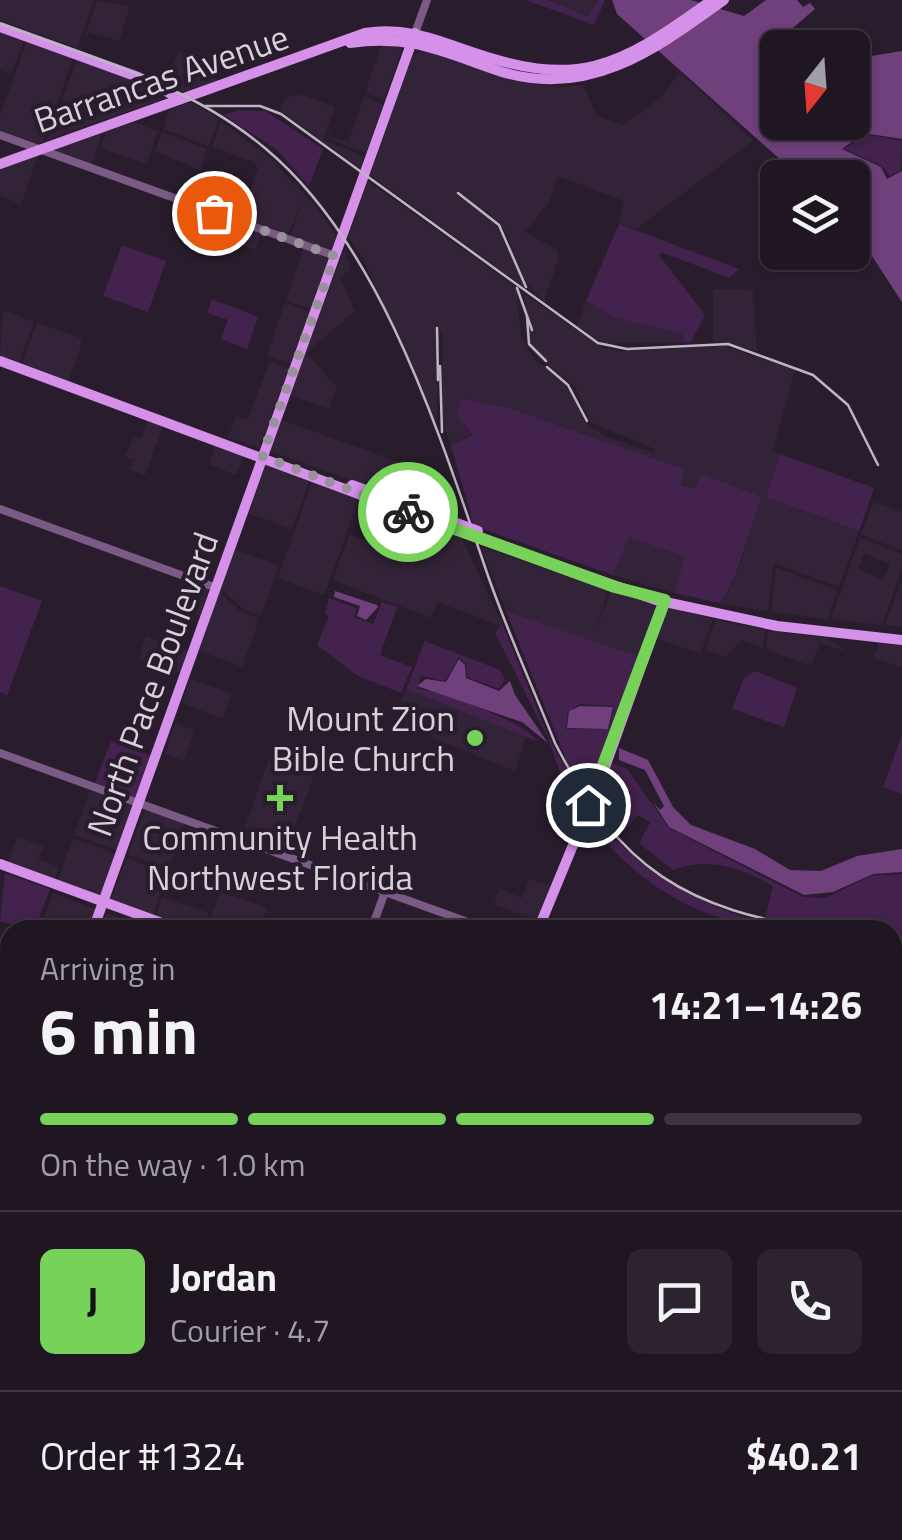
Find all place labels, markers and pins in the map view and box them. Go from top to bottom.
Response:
pin [172,171,257,256]
place label: Mount Zion Bible Church [272,691,455,785]
marker: Mount Zion Bible Church [464,727,486,749]
pin [546,763,631,848]
marker: Community Health Northwest Florida [267,785,293,811]
place label: Community Health Northwest Florida [142,810,418,904]

